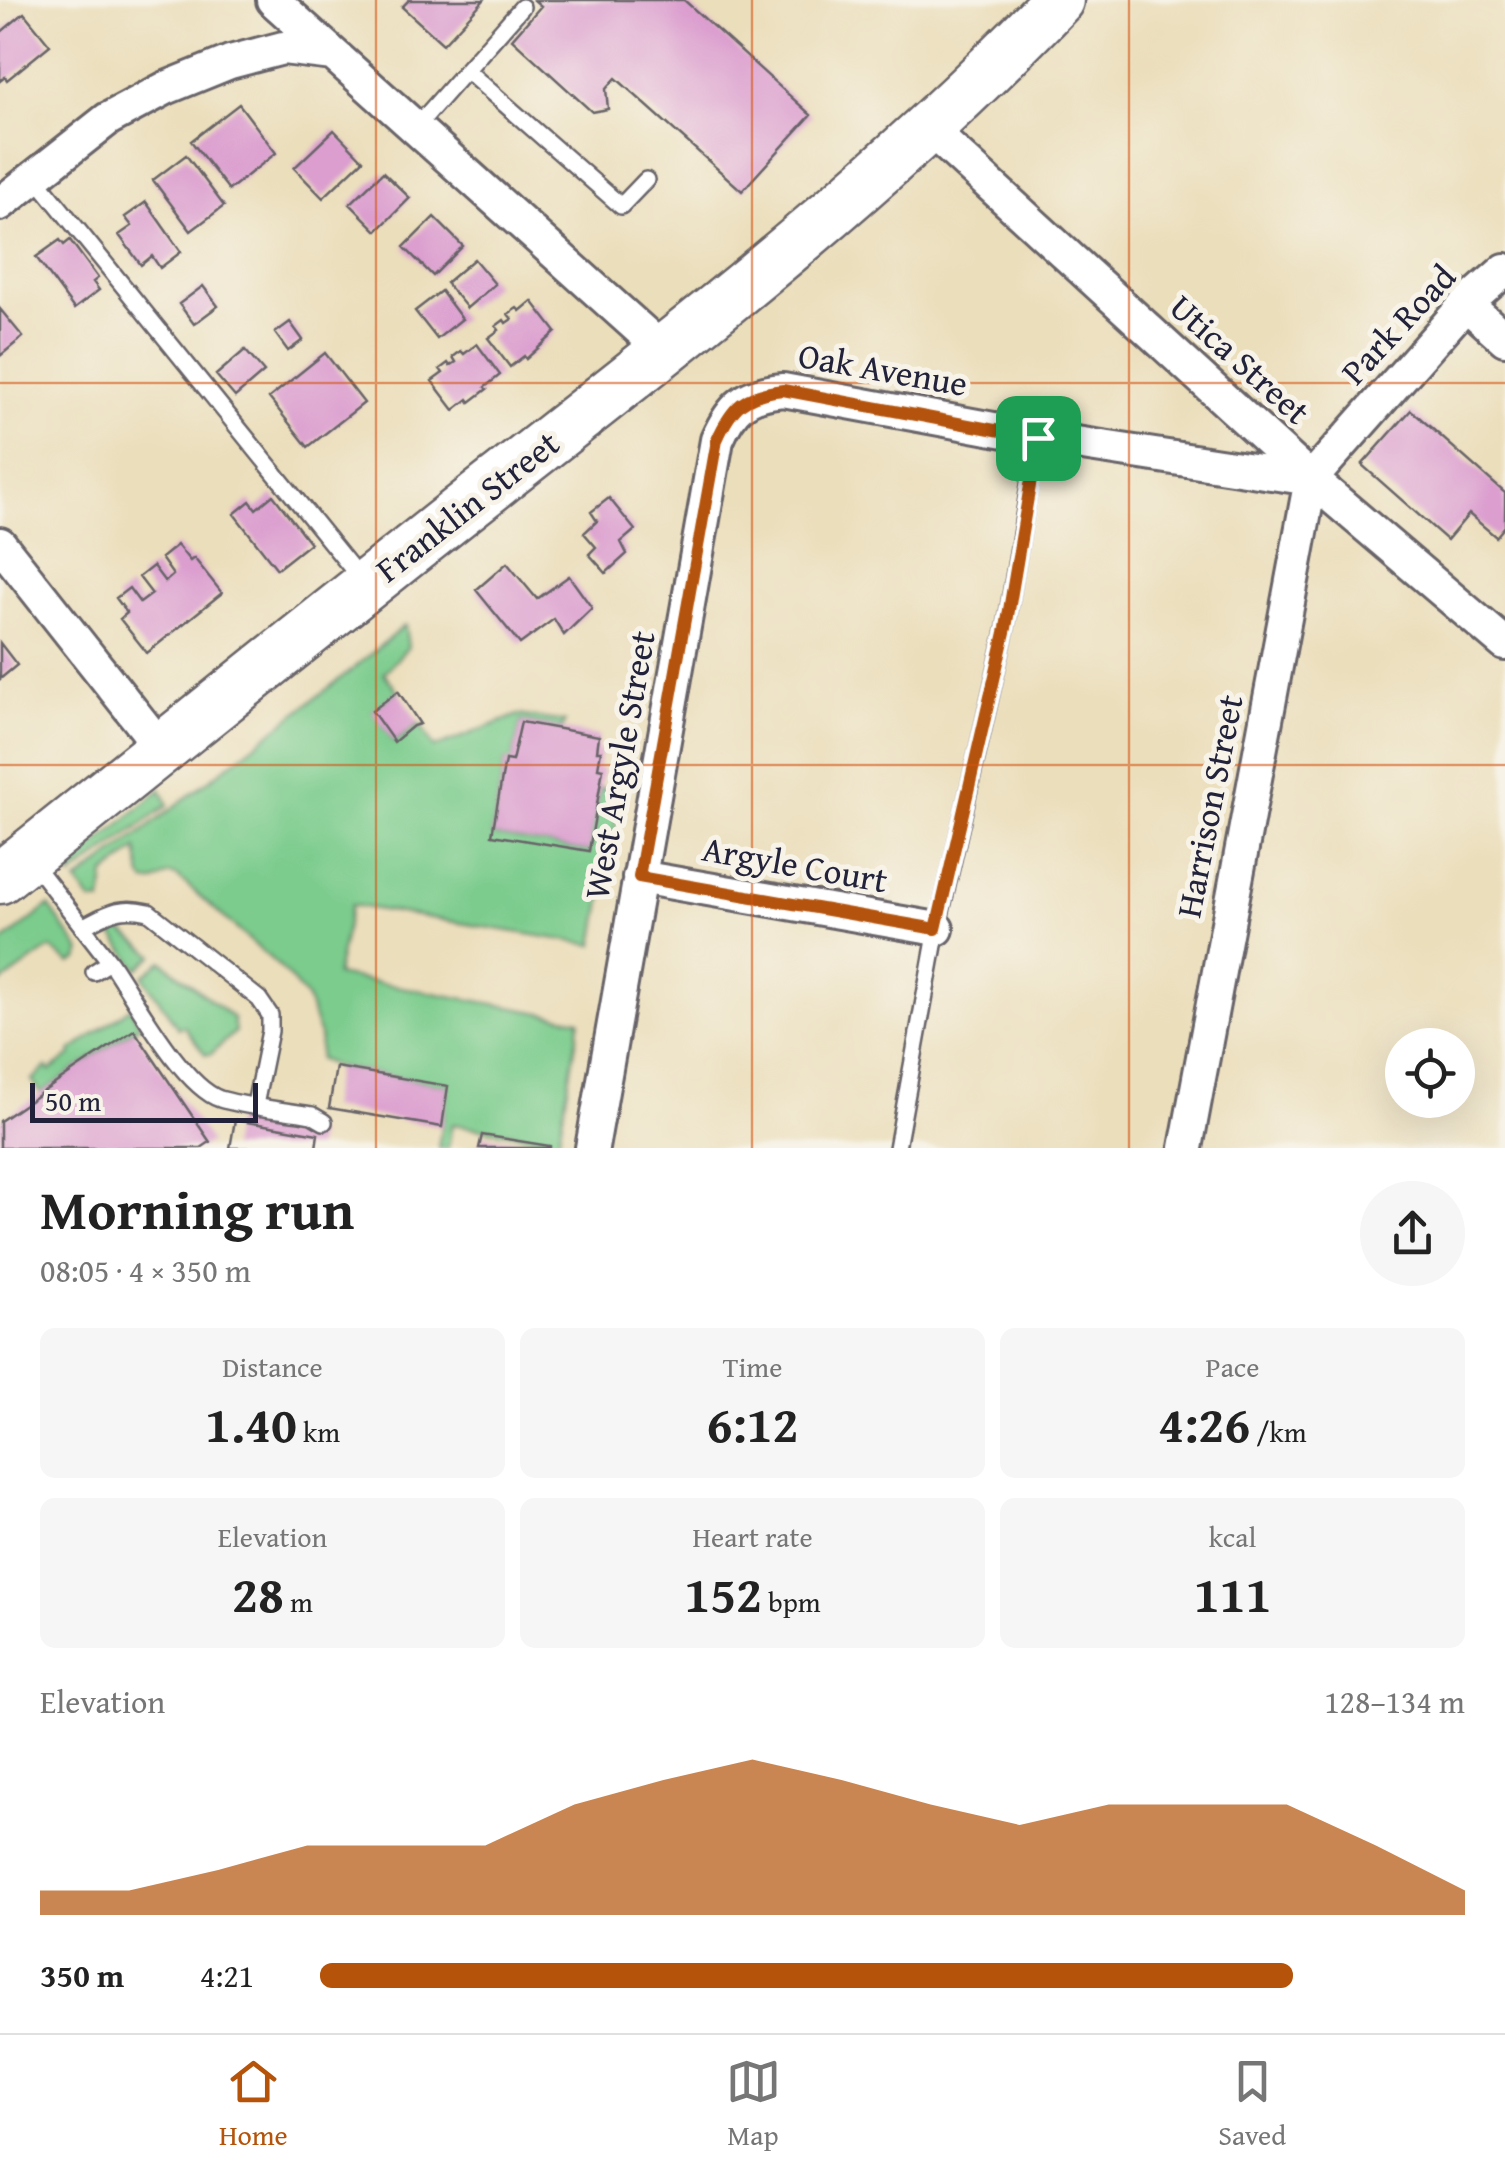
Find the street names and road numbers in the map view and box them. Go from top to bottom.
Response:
street label: Park Road [1329,252,1468,396]
street label: Utica Street [1158,282,1322,436]
street label: Oak Avenue [794,329,972,409]
street label: Franklin Street [364,418,570,594]
street label: West Argyle Street [570,627,668,903]
street label: Harrison Street [1162,690,1256,922]
street label: Argyle Court [698,823,892,905]

